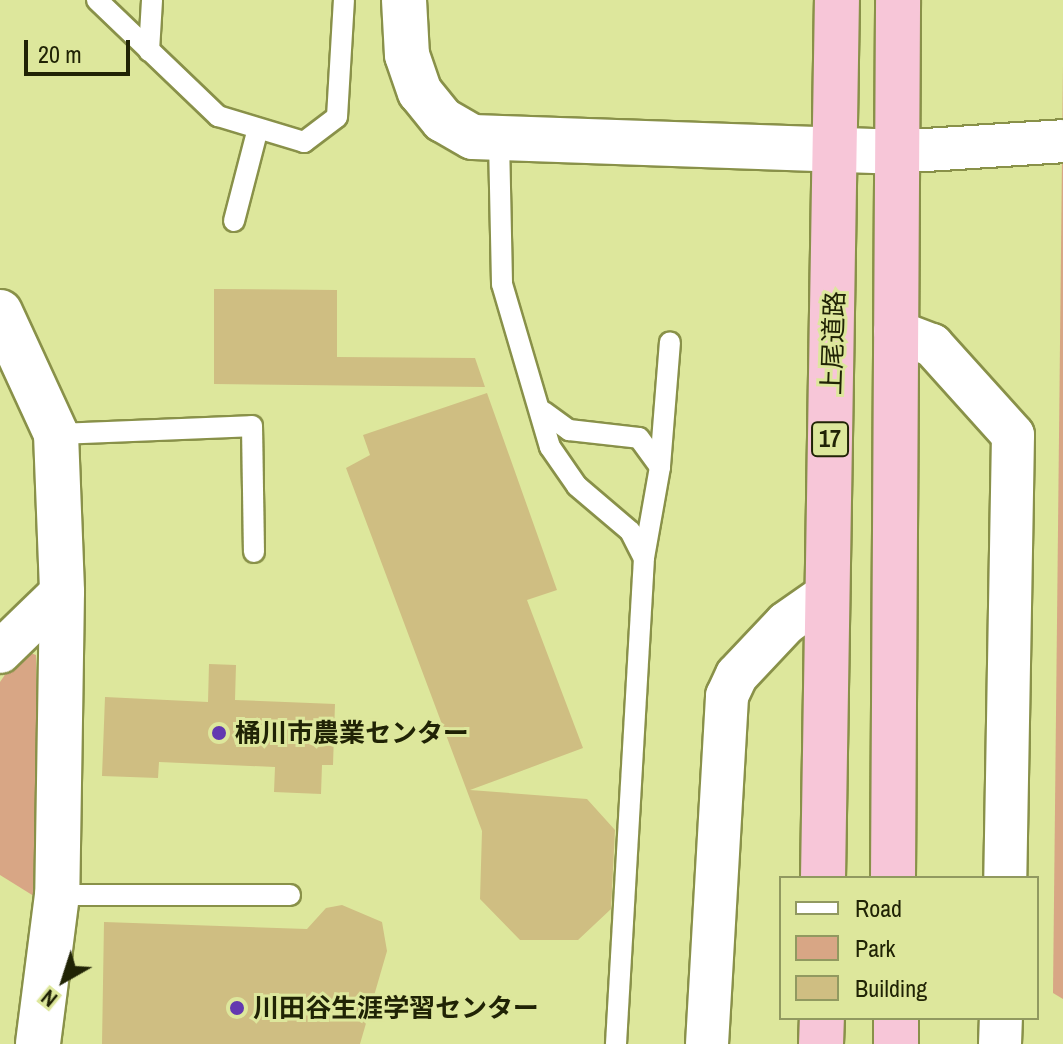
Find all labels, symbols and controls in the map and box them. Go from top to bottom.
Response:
scale bar [28,24,134,74]
text: 20 m [38,38,82,70]
street label: 上尾道路 [816,290,850,396]
road number: 17 [810,419,850,459]
place label: 桶川市農業センター [235,717,469,749]
marker: 桶川市農業センター [210,724,228,742]
legend [779,876,1039,1020]
text: Road [855,892,902,924]
text: Park [855,932,895,964]
north arrow [24,940,104,1020]
text: Building [855,972,927,1004]
text: N [34,983,63,1014]
place label: 川田谷生涯学習センター [253,992,539,1024]
marker: 川田谷生涯学習センター [228,999,246,1017]

